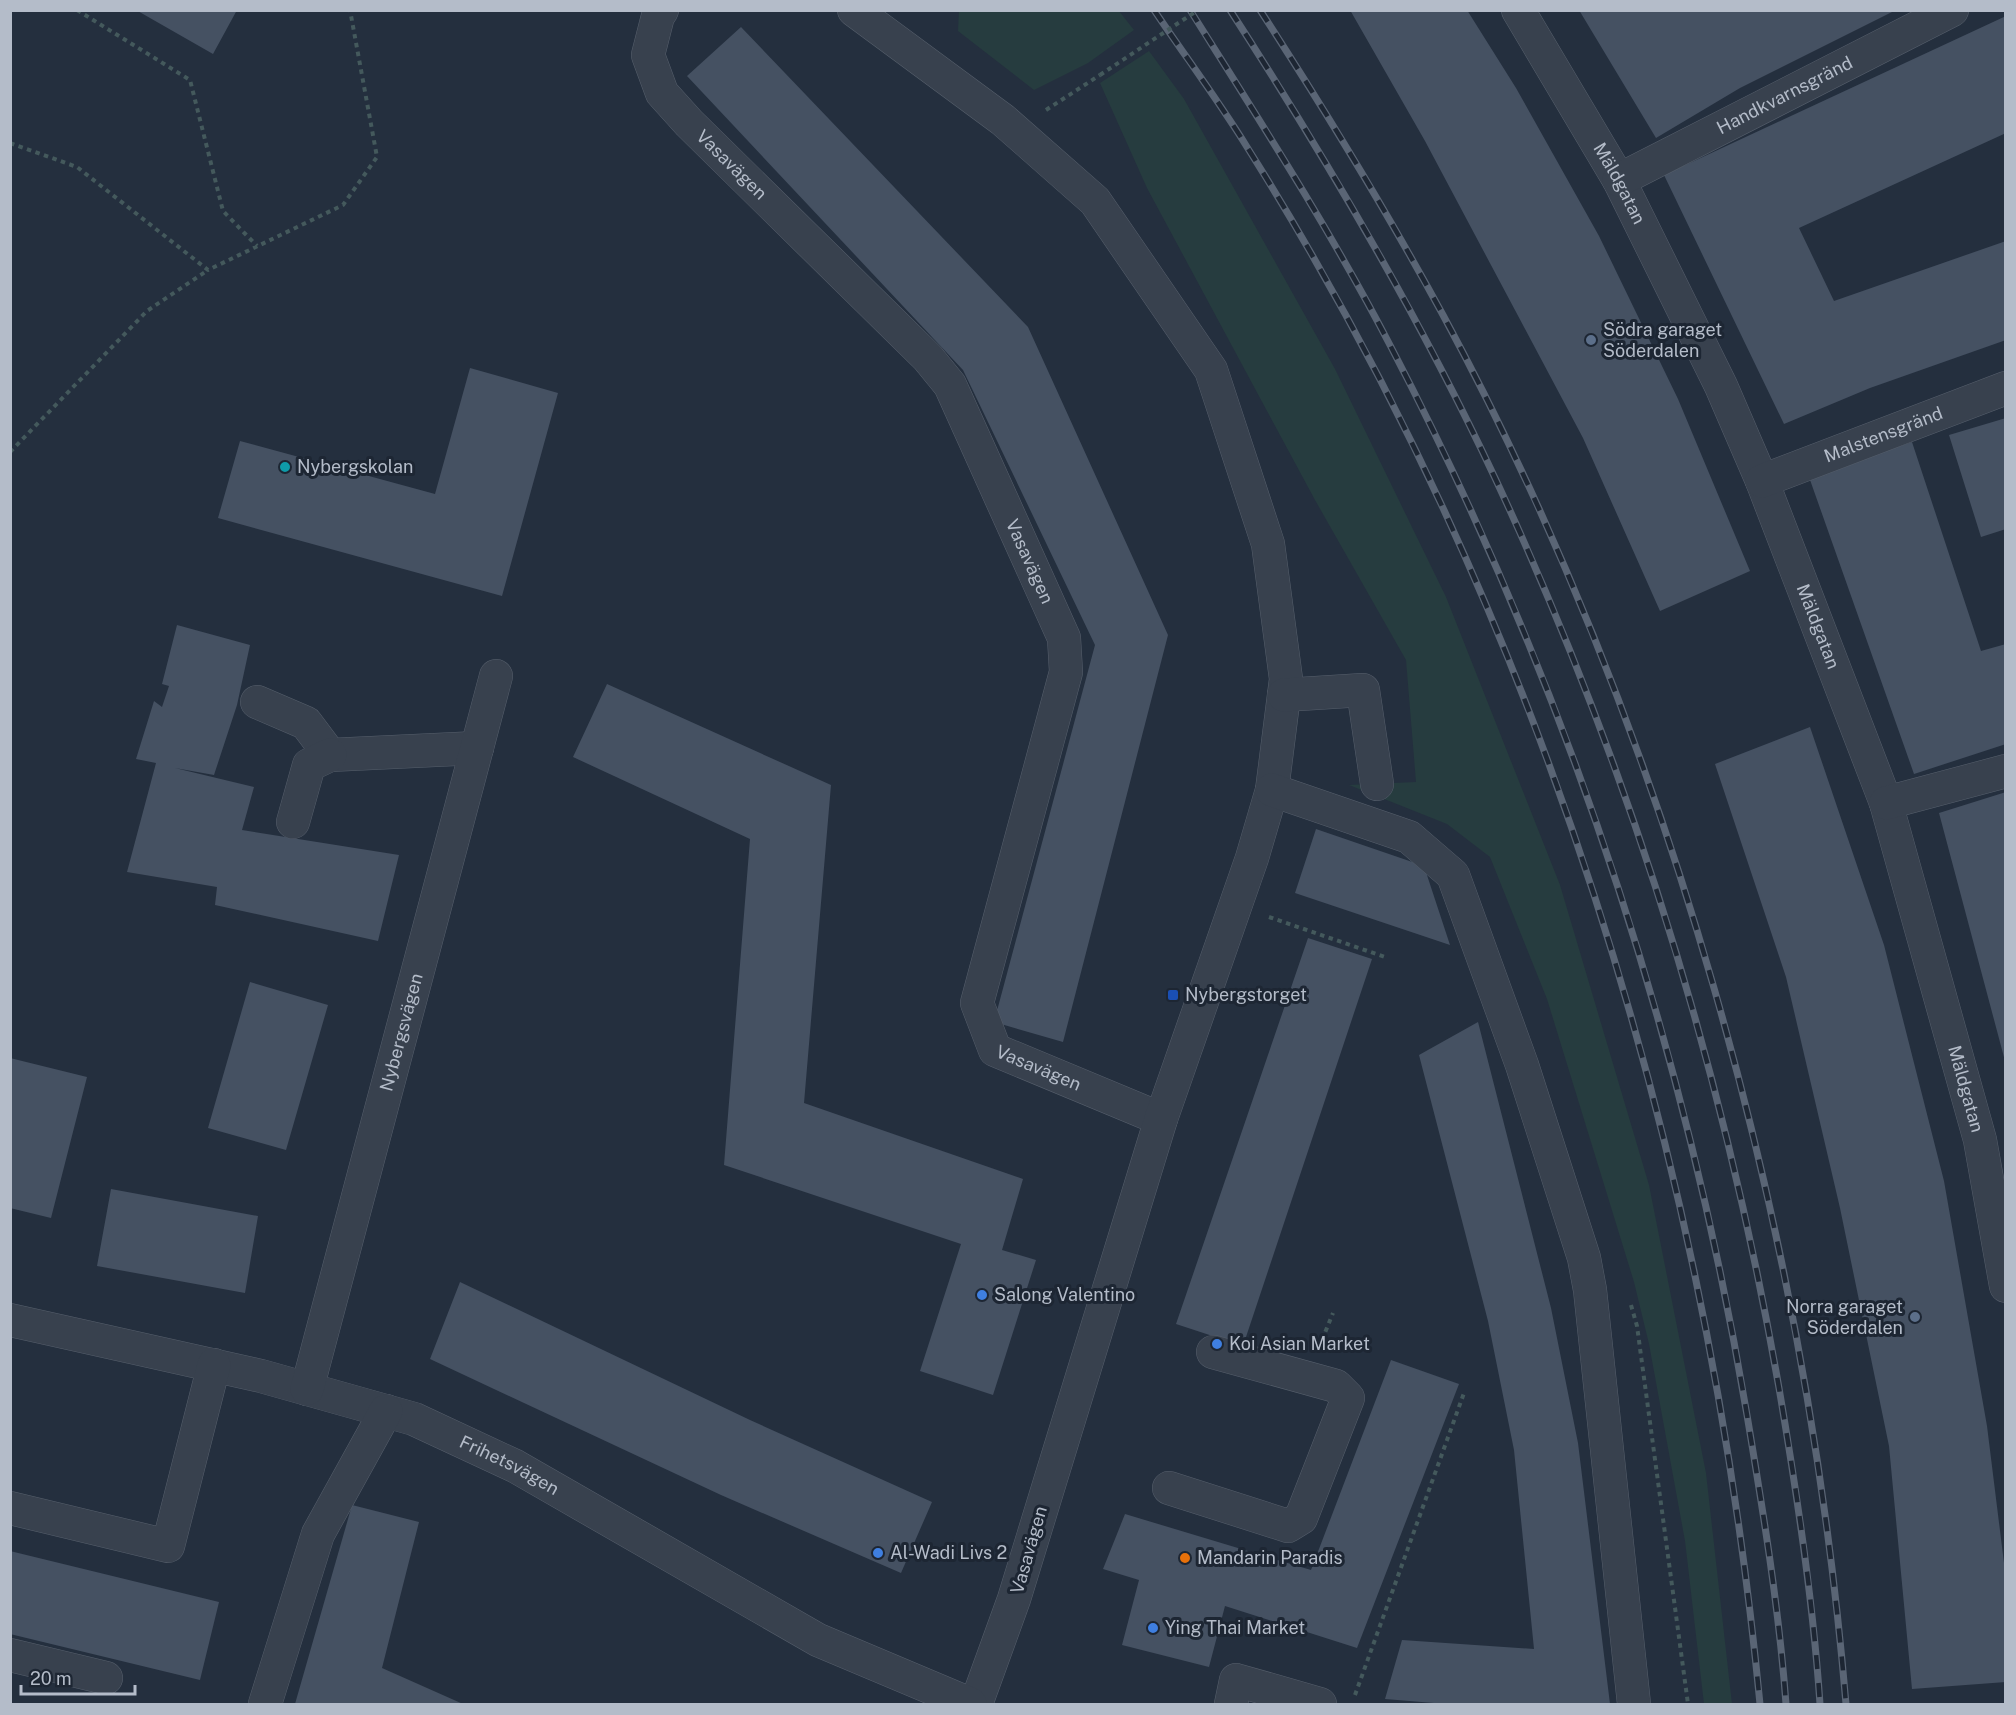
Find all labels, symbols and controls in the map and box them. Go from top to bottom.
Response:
street label: Handkvarnsgränd [1713,52,1856,138]
street label: Vasavägen [692,125,771,204]
street label: Mäldgatan [1589,139,1650,227]
place label: Södra garaget Söderdalen [1603,319,1722,361]
marker: Södra garaget Söderdalen [1584,333,1598,347]
street label: Malstensgränd [1821,402,1946,466]
place label: Nybergskolan [297,456,413,477]
marker: Nybergskolan [278,460,292,474]
street label: Vasavägen [1002,516,1058,607]
street label: Mäldgatan [1793,581,1844,672]
street label: Nybergsvägen [375,971,427,1093]
place label: Nybergstorget [1185,984,1307,1005]
marker: Nybergstorget [1166,988,1180,1002]
street label: Vasavägen [993,1041,1084,1095]
street label: Mäldgatan [1944,1043,1988,1135]
place label: Salong Valentino [994,1284,1135,1305]
marker: Salong Valentino [975,1288,989,1302]
place label: Norra garaget Söderdalen [1786,1296,1903,1338]
marker: Norra garaget Söderdalen [1908,1310,1922,1324]
place label: Koi Asian Market [1229,1333,1370,1354]
marker: Koi Asian Market [1210,1337,1224,1351]
street label: Frihetsvägen [456,1431,563,1499]
street label: Vasavägen [1006,1504,1051,1596]
place label: Al-Wadi Livs 2 [890,1542,1007,1563]
marker: Al-Wadi Livs 2 [871,1546,885,1560]
place label: Mandarin Paradis [1197,1547,1343,1568]
marker: Mandarin Paradis [1178,1551,1192,1565]
place label: Ying Thai Market [1165,1617,1305,1638]
marker: Ying Thai Market [1146,1621,1160,1635]
scale bar [21,1658,135,1696]
text: 20 m [30,1668,72,1689]

